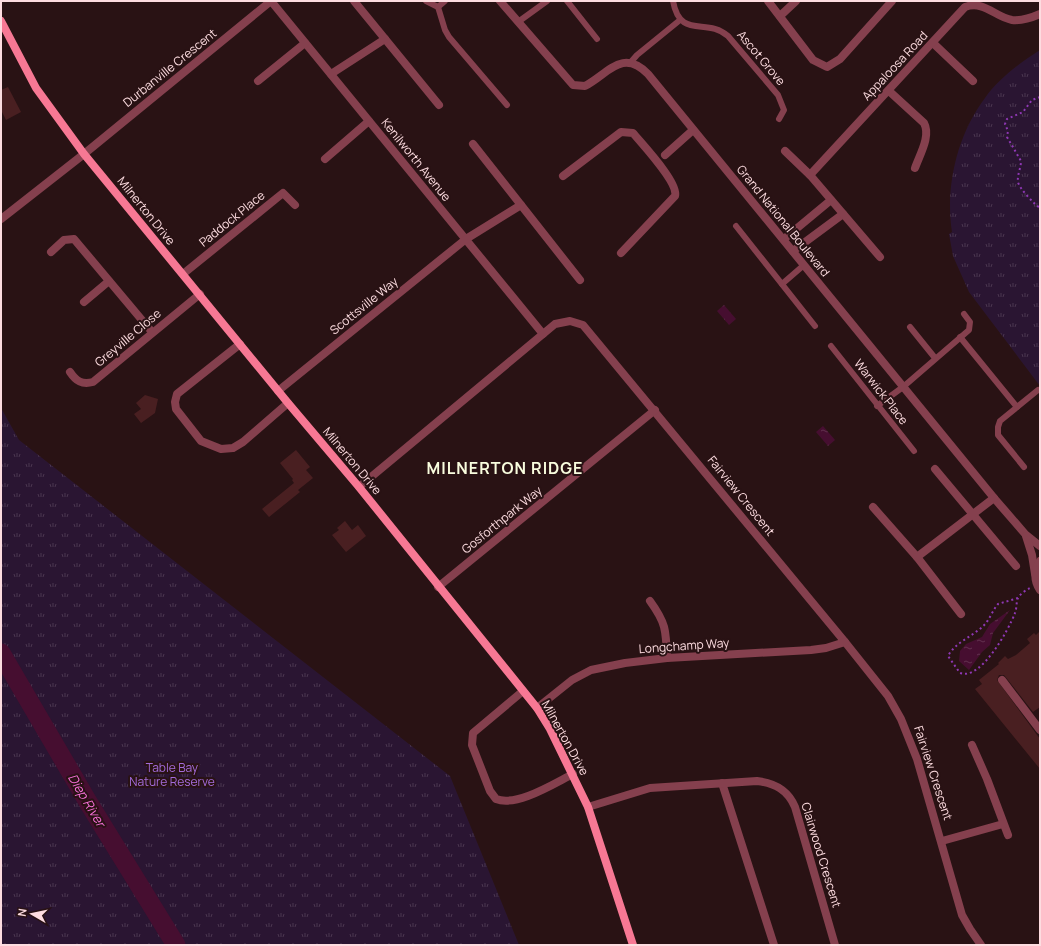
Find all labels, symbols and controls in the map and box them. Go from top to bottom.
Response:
street label: Durbanville Crescent [119,24,220,111]
street label: Ascot Grove [733,27,789,89]
street label: Appaloosa Road [858,27,931,104]
street label: Kenilworth Avenue [378,115,455,205]
street label: Grand National Boulevard [733,161,834,280]
street label: Milnerton Drive [114,173,179,248]
street label: Paddock Place [195,187,268,250]
street label: Scottsville Way [326,272,402,338]
street label: Greyville Close [91,305,164,370]
street label: Warwick Place [850,355,912,428]
street label: Milnerton Drive [319,423,386,498]
street label: Fairview Crescent [704,452,779,539]
district label: MILNERTON RIDGE [427,457,583,479]
street label: Gosforthpark Way [458,481,546,557]
street label: Longchamp Way [638,634,731,657]
street label: Milnerton Drive [538,697,593,778]
street label: Fairview Crescent [910,724,957,822]
park label: Table Bay Nature Reserve [129,759,215,790]
water label: Diep River [64,770,111,832]
street label: Clairwood Crescent [797,800,846,910]
north arrow [12,894,52,934]
text: N [14,907,30,917]

